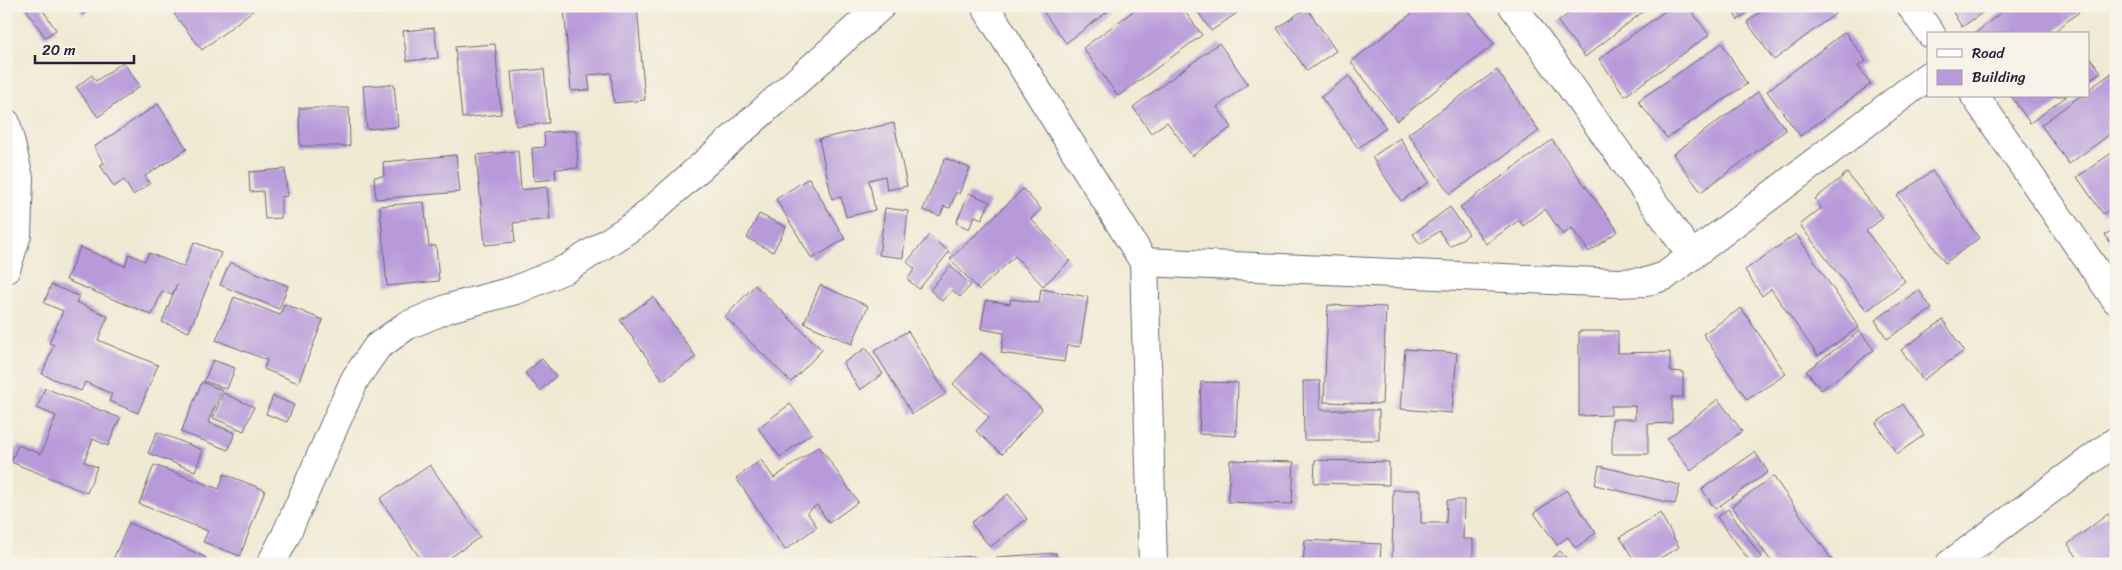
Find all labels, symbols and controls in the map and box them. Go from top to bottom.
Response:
scale bar [35,32,134,64]
legend [1927,32,2090,98]
text: 20 m [42,37,76,63]
text: Road [1972,40,2005,66]
text: Building [1972,64,2026,90]

